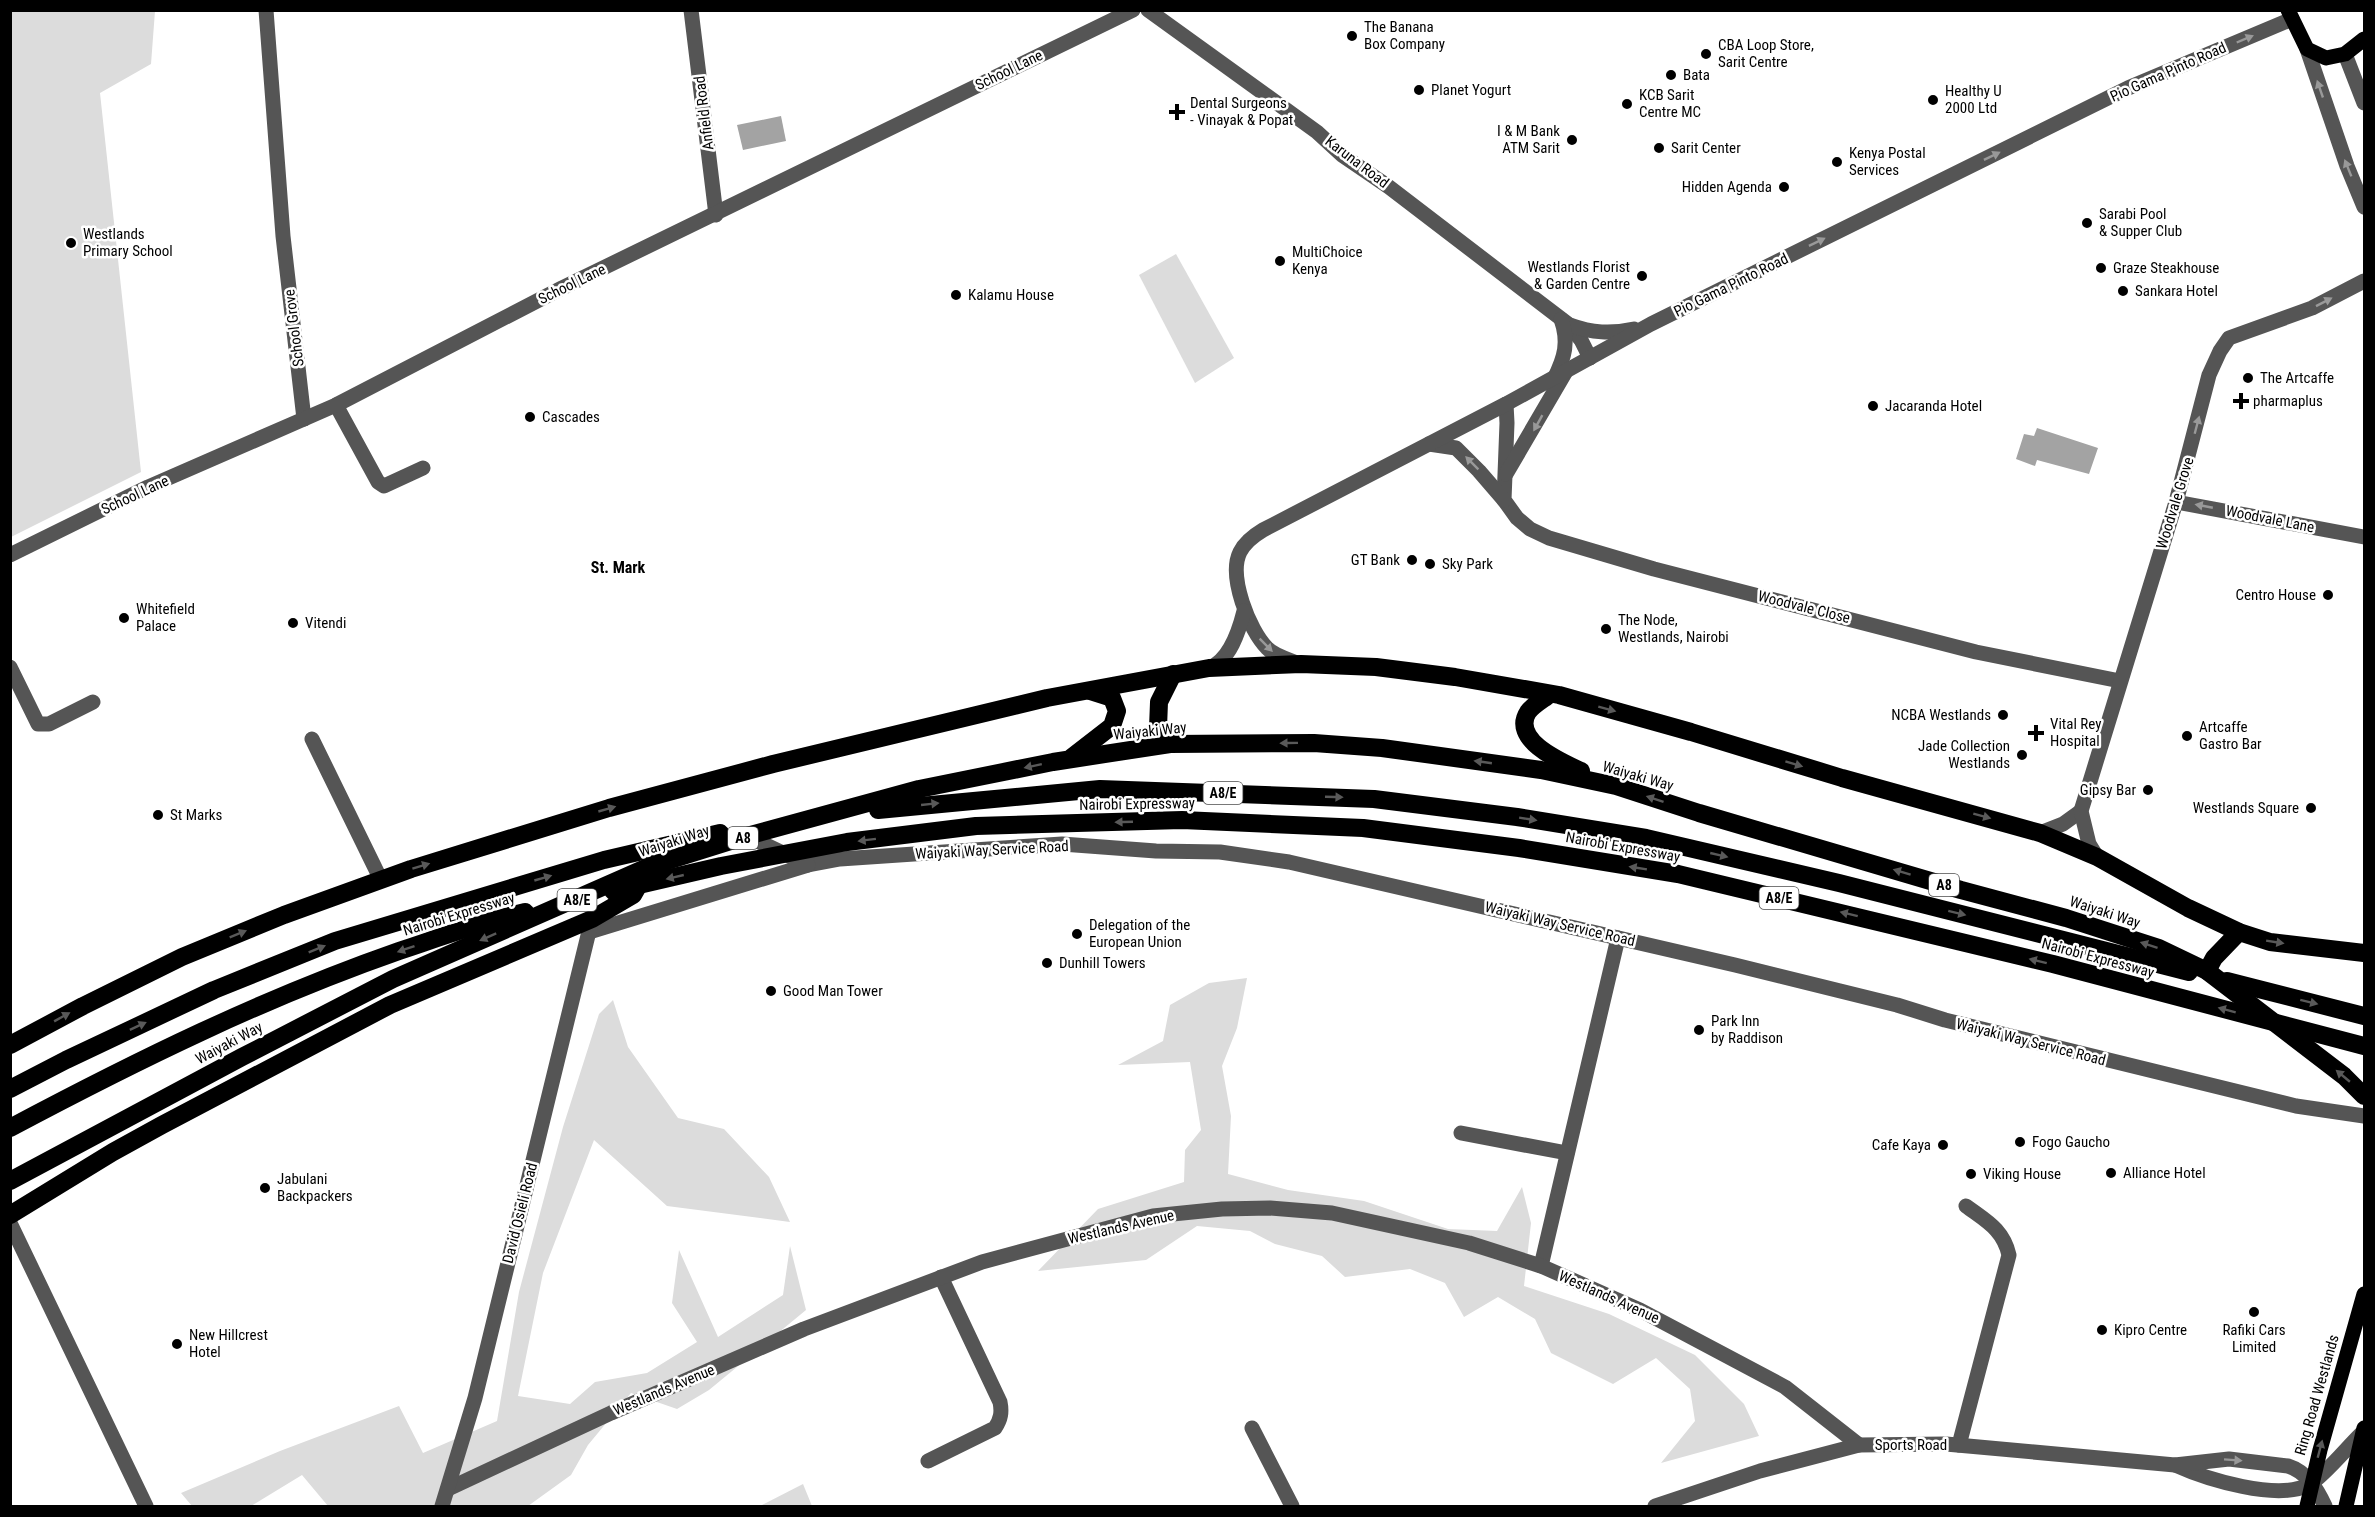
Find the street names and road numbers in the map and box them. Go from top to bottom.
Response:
street label: Pio Gama Pinto Road [2107,38,2229,106]
street label: School Lane [972,46,1046,94]
street label: Anfield Road [691,75,717,151]
street label: Karuna Road [1322,132,1392,192]
street label: Pio Gama Pinto Road [1671,249,1791,321]
street label: School Lane [535,260,609,308]
street label: School Grove [280,288,308,368]
street label: Woodvale Grove [2152,455,2198,551]
street label: School Lane [98,472,172,518]
street label: Woodvale Lane [2224,502,2316,536]
street label: Woodvale Close [1756,587,1852,627]
street label: Waiyaki Way [1113,718,1187,744]
street label: Waiyaki Way [1600,757,1676,795]
road number: A8/E [1204,782,1242,804]
street label: Nairobi Expressway [1079,794,1195,814]
street label: Waiyaki Way [636,821,712,861]
road number: A8 [728,827,758,849]
street label: Nairobi Expressway [1564,828,1682,866]
street label: Waiyaki Way Service Road [915,837,1069,863]
road number: A8 [1929,874,1959,896]
road number: A8/E [1760,887,1798,909]
street label: Nairobi Expressway [401,888,517,940]
road number: A8/E [558,889,596,911]
street label: Waiyaki Way [2067,892,2143,932]
street label: Waiyaki Way Service Road [1483,898,1637,950]
street label: Nairobi Expressway [2040,934,2156,982]
street label: Waiyaki Way Service Road [1954,1015,2108,1069]
street label: Waiyaki Way [192,1018,266,1068]
street label: David Osieli Road [499,1161,541,1265]
street label: Westlands Avenue [1066,1206,1176,1248]
street label: Westlands Avenue [1556,1267,1662,1327]
street label: Ring Road Westlands [2291,1332,2343,1457]
street label: Westlands Avenue [611,1361,717,1419]
street label: Sports Road [1875,1436,1947,1454]

